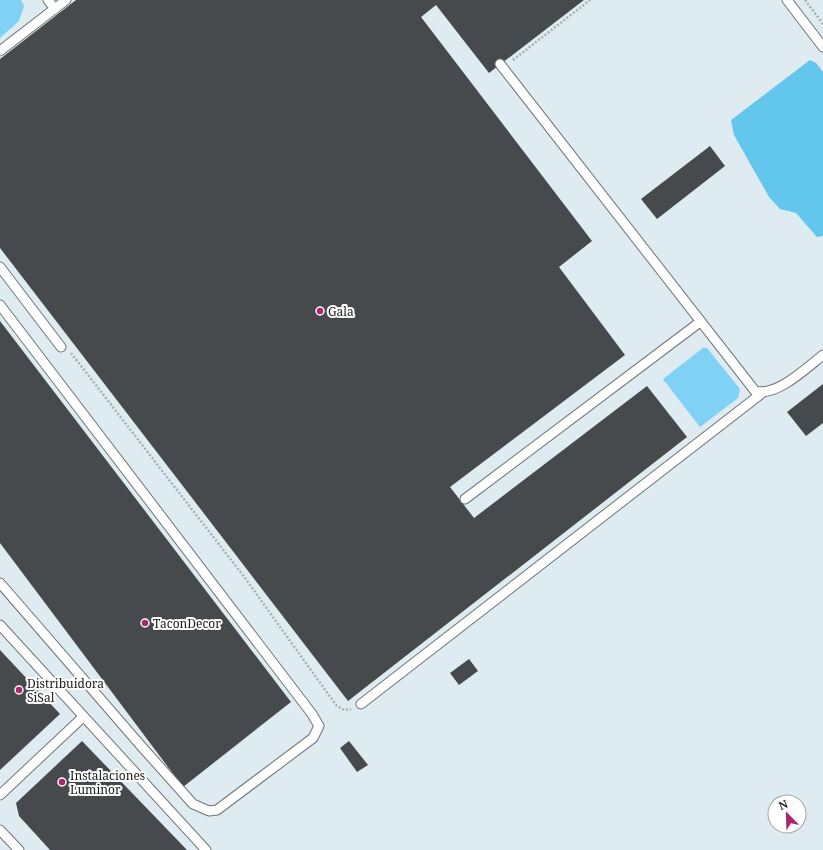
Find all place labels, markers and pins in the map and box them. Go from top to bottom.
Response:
place label: Gala [328,303,354,320]
marker: Gala [315,306,325,316]
place label: TaconDecor [153,615,221,632]
marker: TaconDecor [140,618,150,628]
place label: Distribuidora SiSal [27,675,104,706]
marker: Distribuidora SiSal [14,685,24,695]
place label: Instalaciones Luminor [70,767,145,798]
marker: Instalaciones Luminor [57,777,67,787]

